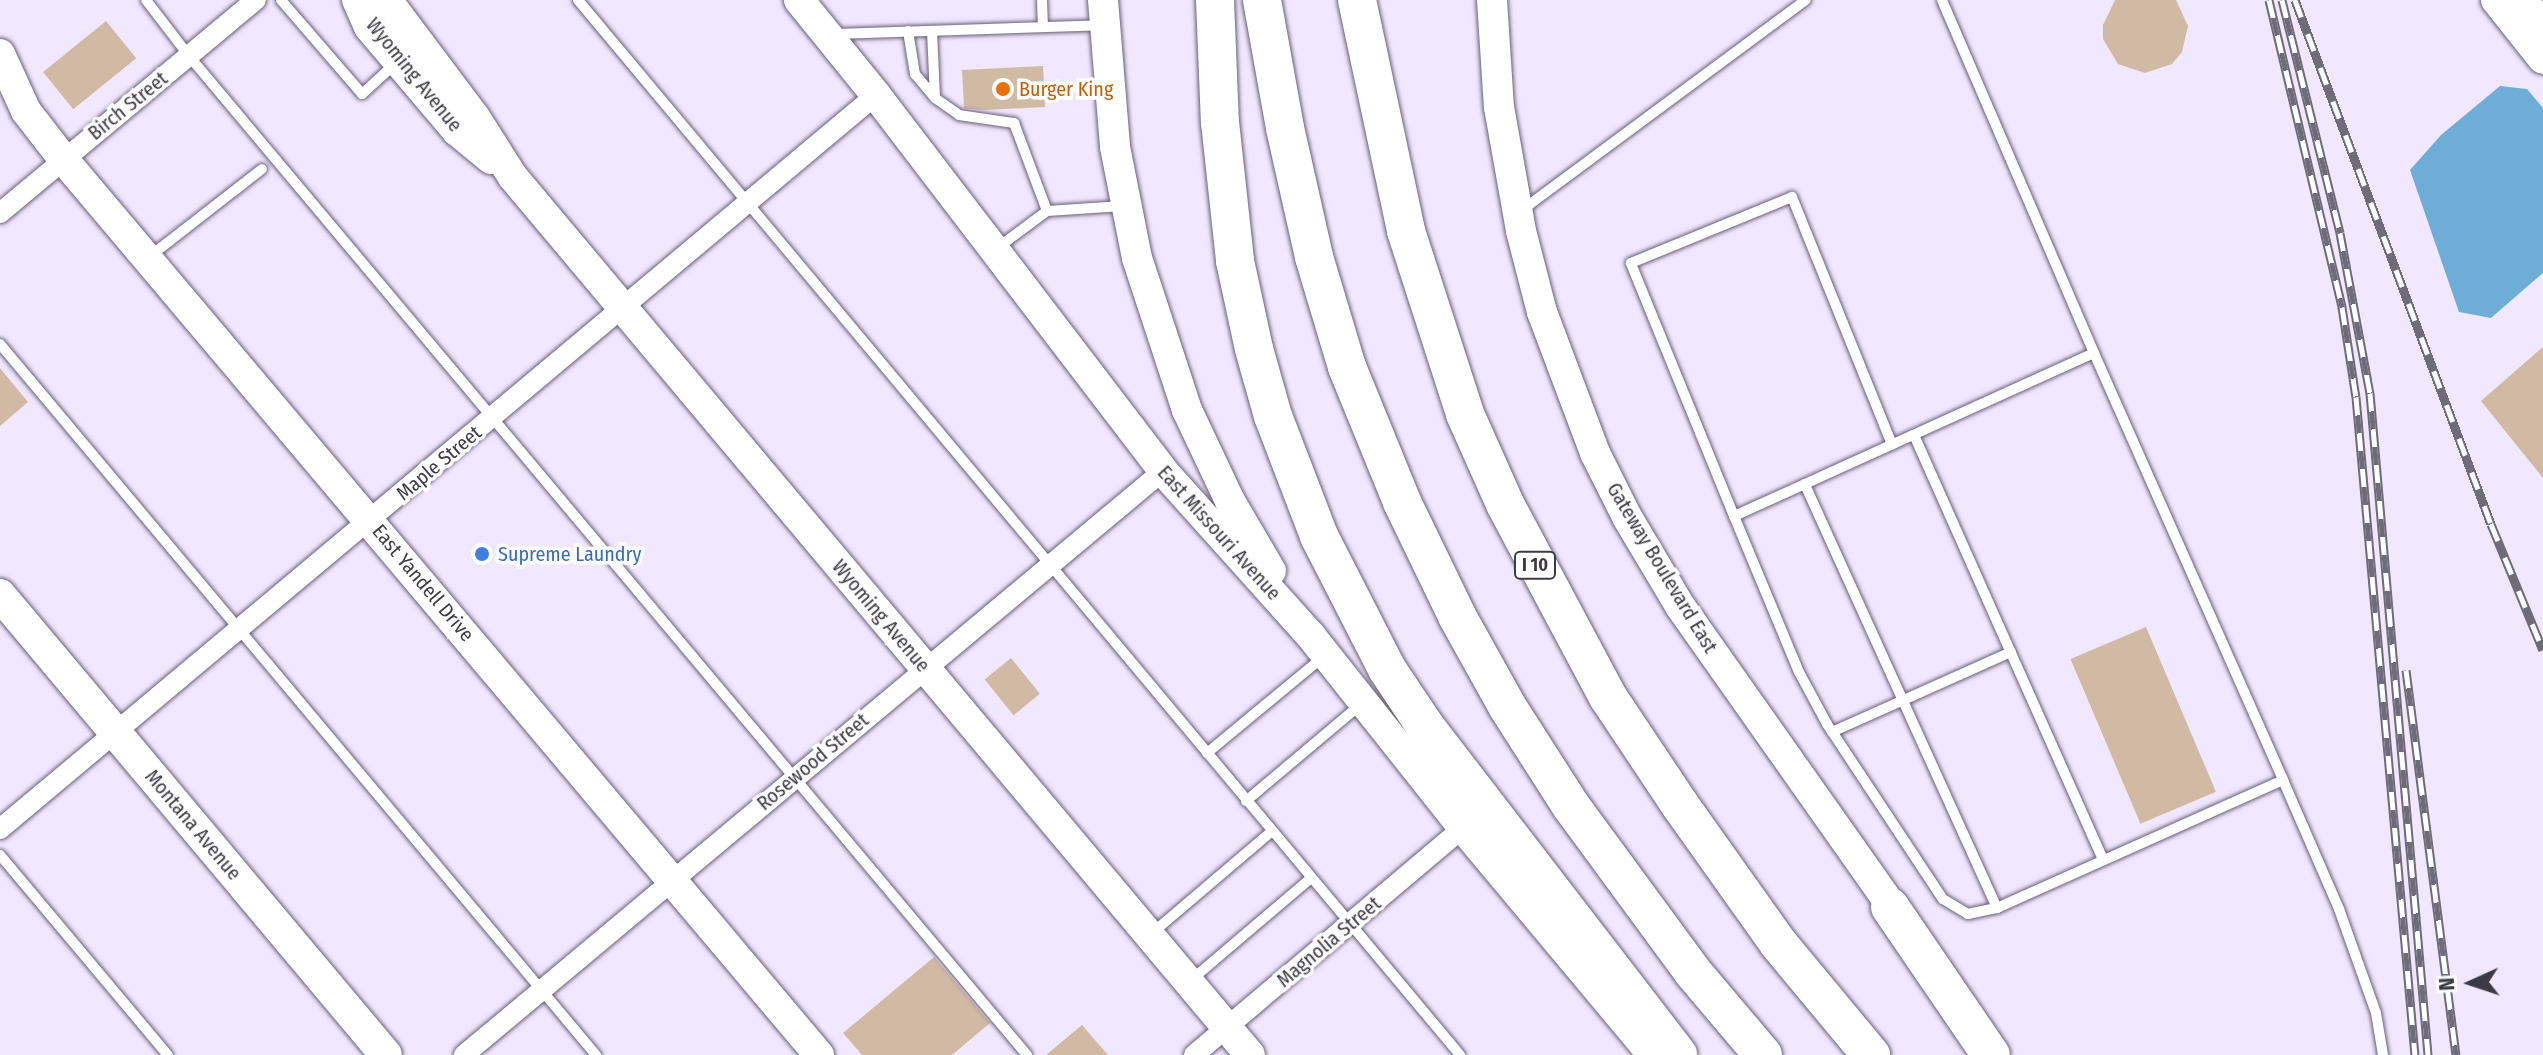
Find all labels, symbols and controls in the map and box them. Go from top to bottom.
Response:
street label: Wyoming Avenue [361,13,467,137]
street label: Birch Street [83,67,173,145]
place label: Burger King [1019,77,1113,101]
marker: Burger King [994,80,1012,98]
street label: Maple Street [392,421,486,505]
street label: East Missouri Avenue [1152,461,1286,605]
street label: Gateway Boulevard East [1602,479,1722,657]
street label: East Yandell Drive [367,520,479,646]
place label: Supreme Laundry [498,542,641,566]
marker: Supreme Laundry [473,545,491,563]
road number: I 10 [1513,551,1557,579]
street label: Wyoming Avenue [827,555,935,677]
street label: Rosewood Street [752,708,874,816]
street label: Montana Avenue [140,765,246,885]
street label: Magnolia Street [1272,892,1386,992]
north arrow [2431,943,2511,1023]
text: N [2433,977,2460,992]

